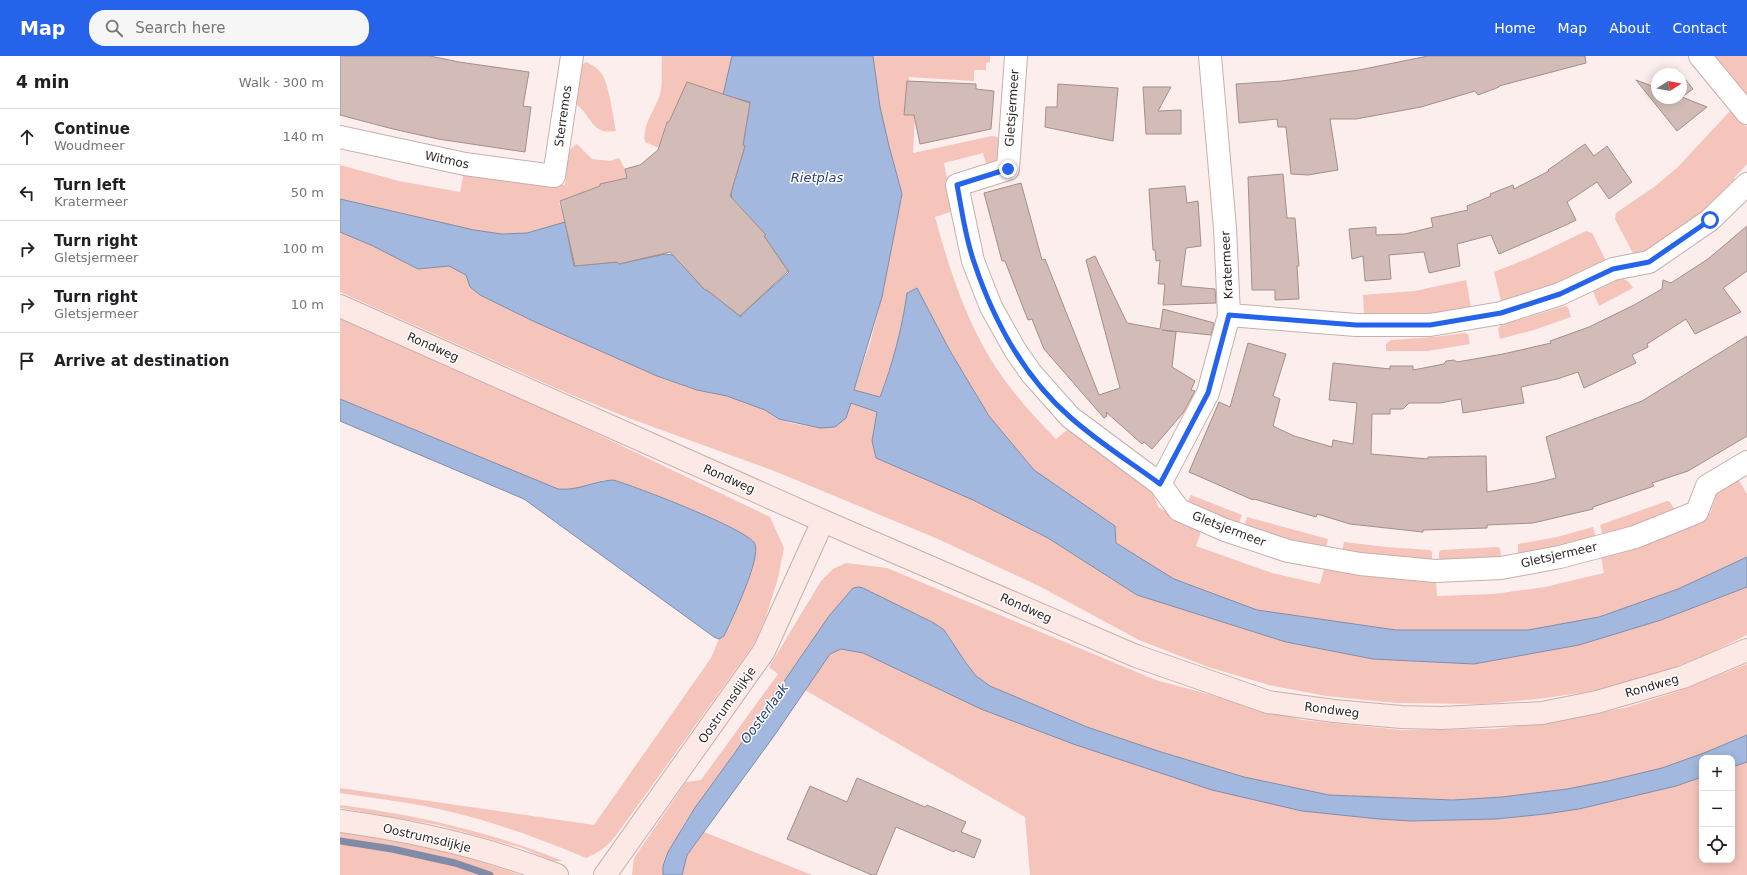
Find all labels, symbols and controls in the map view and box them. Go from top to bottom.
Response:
search box [89,10,369,46]
text: Map [20,17,65,39]
icon: search [103,17,125,39]
text: Search here [135,19,225,37]
text: Home [1494,20,1536,36]
text: Map [1558,20,1587,36]
text: About [1609,20,1651,36]
text: Contact [1673,20,1727,36]
north arrow [1651,68,1687,104]
street label: Gletsjermeer [1002,69,1022,147]
text: 4 min [16,72,69,92]
text: Walk · 300 m [239,75,324,90]
street label: Sterremos [552,84,574,148]
text: Continue [54,120,130,138]
icon: ahead [16,126,38,148]
text: 140 m [282,129,324,144]
text: Woudmeer [54,138,125,153]
street label: Witmos [424,148,470,172]
route end [999,160,1017,178]
water label: Rietplas [791,170,843,185]
text: Turn left [54,176,126,194]
icon: left [16,182,38,204]
text: 50 m [291,185,324,200]
text: Kratermeer [54,194,128,209]
route start [1701,211,1719,229]
street label: Kratermeer [1218,230,1236,299]
text: Turn right [54,232,138,250]
icon: right [16,238,38,260]
text: 100 m [282,241,324,256]
text: Gletsjermeer [54,250,138,265]
text: Turn right [54,288,138,306]
icon: right [16,294,38,316]
text: 10 m [291,297,324,312]
text: Gletsjermeer [54,306,138,321]
street label: Rondweg [405,329,461,365]
icon: arrive [16,350,38,372]
text: Arrive at destination [54,352,229,370]
street label: Rondweg [701,461,757,497]
street label: Gletsjermeer [1190,509,1268,549]
street label: Gletsjermeer [1520,539,1599,571]
street label: Rondweg [998,590,1054,626]
street label: Oostrumsdijkje [695,664,759,746]
street label: Rondweg [1624,672,1680,700]
water label: Oosterlaak [738,680,791,746]
street label: Rondweg [1304,700,1360,720]
map controls [1699,755,1735,863]
button: + [1699,755,1735,791]
button: − [1699,791,1735,827]
street label: Oostrumsdijkje [381,821,473,855]
button: locate [1699,827,1735,863]

